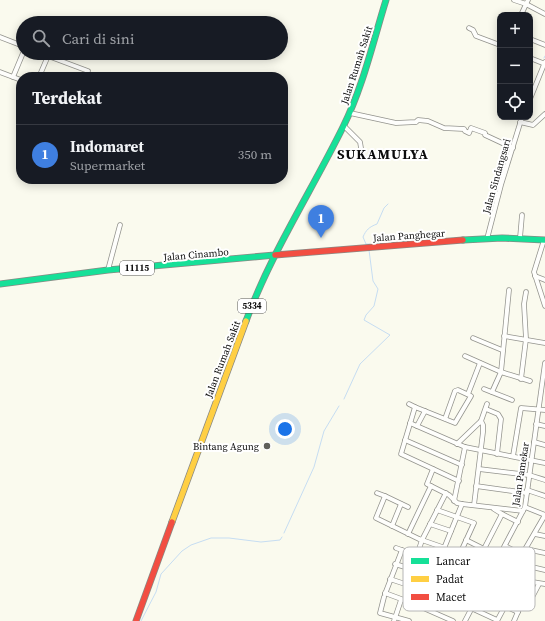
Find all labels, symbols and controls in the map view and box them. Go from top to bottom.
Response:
map controls [497,12,533,120]
button: + [497,12,533,48]
search box [16,16,288,60]
street label: Jalan Rumah Sakit [337,24,375,107]
icon: search [30,27,52,49]
text: Cari di sini [62,28,134,49]
button: − [497,48,533,84]
button: locate [497,84,533,120]
text: Terdekat [32,86,102,110]
text: Indomaret [70,136,144,157]
street label: Jalan Sindangsari [479,137,513,216]
district label: SUKAMULYA [337,144,429,164]
text: 1 [41,146,49,163]
text: 350 m [238,146,272,163]
text: Supermarket [70,157,145,174]
pin: 1 [308,205,334,238]
street label: Jalan Panghegar [372,226,446,245]
street label: Jalan Cinambo [162,245,230,264]
road number: 11115 [120,261,154,275]
road number: 5334 [238,299,266,313]
street label: Jalan Rumah Sakit [201,318,243,400]
your location [275,419,295,439]
place label: Bintang Agung [193,440,259,453]
street label: Jalan Pamekar [509,440,532,508]
marker: Bintang Agung [262,441,272,451]
legend [403,547,535,611]
text: Lancar [436,554,471,569]
text: Padat [436,572,464,587]
text: Macet [436,590,466,605]

